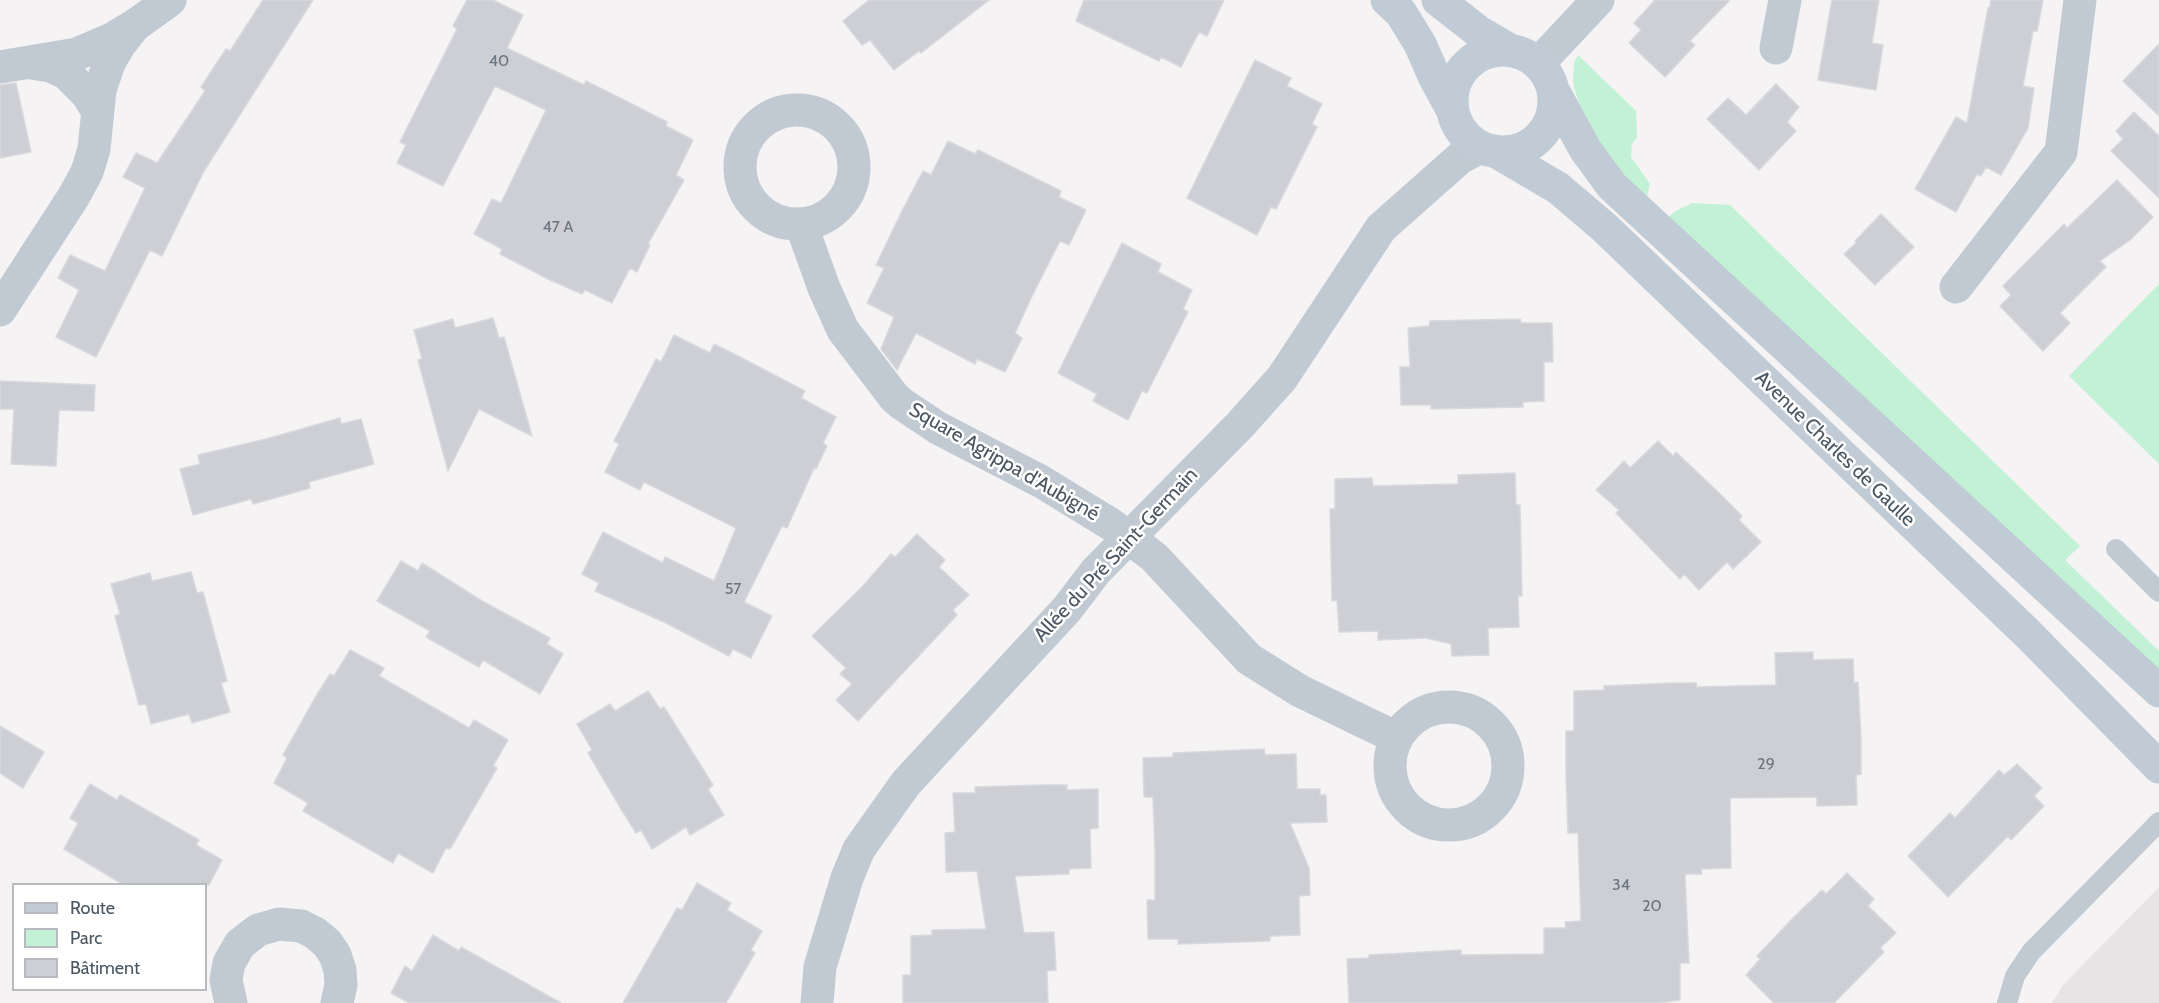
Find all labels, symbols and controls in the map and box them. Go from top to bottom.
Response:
house number: 40 [489,51,509,71]
house number: 47 A [543,217,573,237]
street label: Avenue Charles de Gaulle [1750,366,1920,532]
street label: Square Agrippa d'Aubigné [905,398,1103,526]
street label: Allée du Pré Saint-Germain [1029,463,1203,647]
house number: 57 [725,579,741,599]
house number: 29 [1757,754,1775,774]
house number: 34 [1612,875,1630,895]
legend [12,883,207,991]
house number: 20 [1642,896,1662,916]
text: Route [70,897,115,919]
text: Parc [70,927,102,949]
text: Bâtiment [70,957,140,979]

